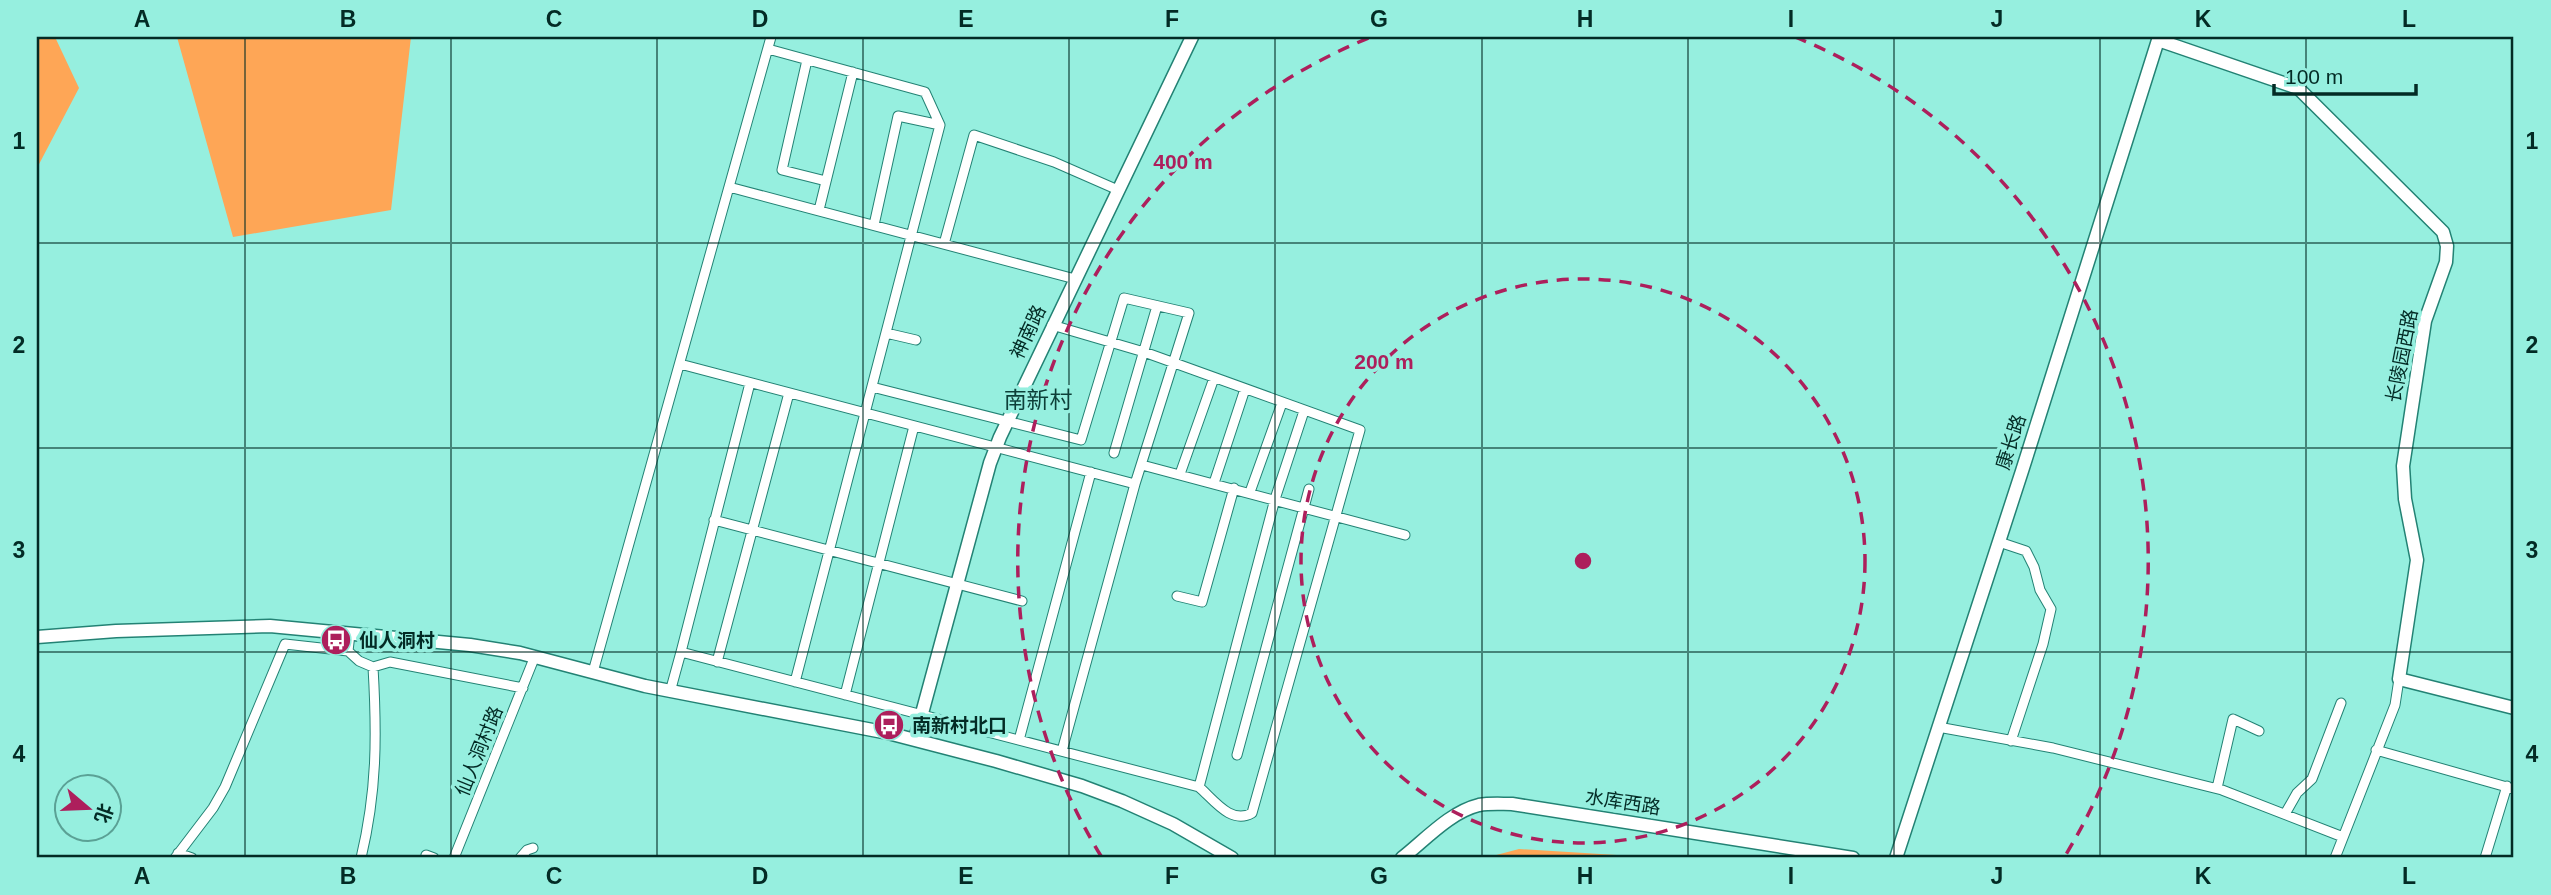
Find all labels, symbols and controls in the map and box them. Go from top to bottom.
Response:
text: A [134,6,150,32]
text: B [340,6,356,32]
text: C [546,6,562,32]
text: D [752,6,768,32]
text: E [958,6,974,32]
text: F [1165,6,1179,32]
text: G [1370,6,1388,32]
text: H [1577,6,1593,32]
text: I [1788,6,1794,32]
text: J [1991,6,2003,32]
text: K [2195,6,2212,32]
text: L [2402,6,2416,32]
scale bar [2274,52,2416,96]
text: 100 m [2285,65,2343,88]
text: 1 [13,128,26,154]
text: 1 [2526,128,2539,154]
text: 400 m [1153,150,1213,173]
street label: 神南路 [1006,302,1050,362]
street label: 长陵园西路 [2383,307,2421,405]
text: 2 [13,332,25,358]
text: 2 [2526,332,2538,358]
text: 200 m [1354,350,1414,373]
district label: 南新村 [1004,387,1073,413]
street label: 康长路 [1992,412,2030,472]
text: 3 [13,537,25,563]
text: 3 [2526,537,2538,563]
centre of rings [1571,549,1595,573]
bus stop icon: 仙人洞村 [319,623,353,657]
place label: 仙人洞村 [359,630,435,651]
street label: 仙人洞村路 [451,703,507,799]
bus stop icon: 南新村北口 [872,708,906,742]
place label: 南新村北口 [912,715,1007,736]
text: 4 [13,741,26,767]
text: 4 [2526,741,2539,767]
north arrow [52,772,122,842]
street label: 水库西路 [1584,786,1662,818]
text: 北 [91,801,117,826]
text: A [134,863,150,889]
text: B [340,863,356,889]
text: C [546,863,562,889]
text: D [752,863,768,889]
text: E [958,863,974,889]
text: F [1165,863,1179,889]
text: G [1370,863,1388,889]
text: H [1577,863,1593,889]
text: I [1788,863,1794,889]
text: J [1991,863,2003,889]
text: K [2195,863,2212,889]
text: L [2402,863,2416,889]

